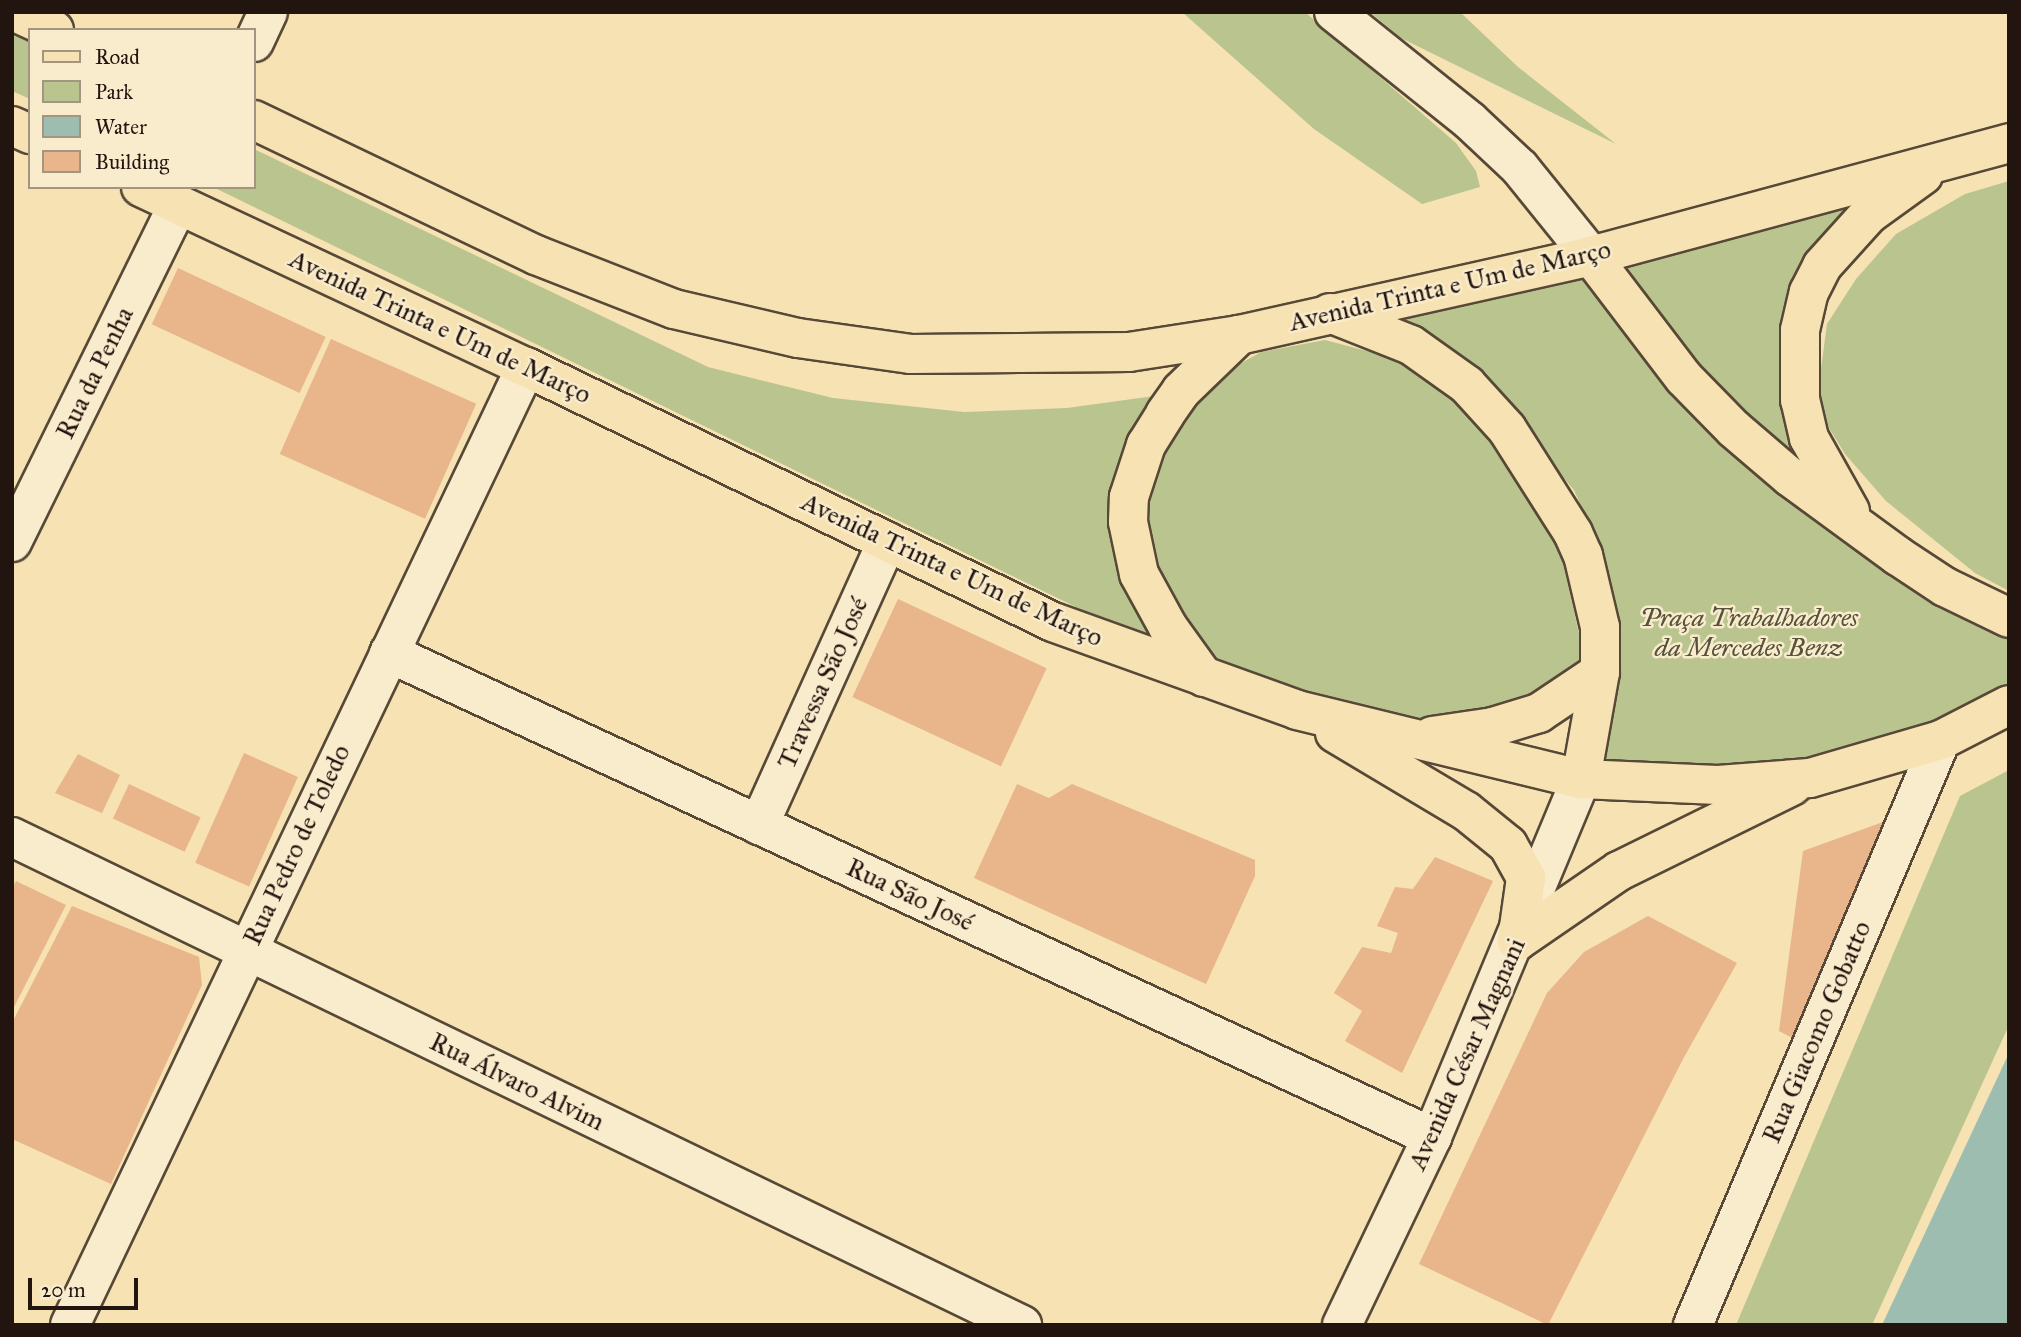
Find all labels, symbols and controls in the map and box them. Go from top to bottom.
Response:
legend [28,28,256,189]
text: Road [95,44,140,70]
text: Park [95,79,133,105]
text: Water [95,114,147,140]
text: Building [95,149,169,175]
street label: Avenida Trinta e Um de Março [1286,234,1614,338]
street label: Avenida Trinta e Um de Março [284,243,596,411]
street label: Rua da Penha [50,302,140,444]
street label: Avenida Trinta e Um de Março [796,486,1108,654]
street label: Travessa São José [771,592,875,774]
park label: Praça Trabalhadores da Mercedes Benz [1640,602,1858,664]
street label: Rua Pedro de Toledo [237,740,357,950]
street label: Rua São José [841,852,979,938]
street label: Rua Giacomo Gobatto [1756,916,1878,1148]
street label: Avenida César Magnani [1402,933,1532,1175]
street label: Rua Álvaro Alvim [425,1026,609,1138]
scale bar [32,1264,142,1308]
text: 20 m [41,1277,86,1303]

